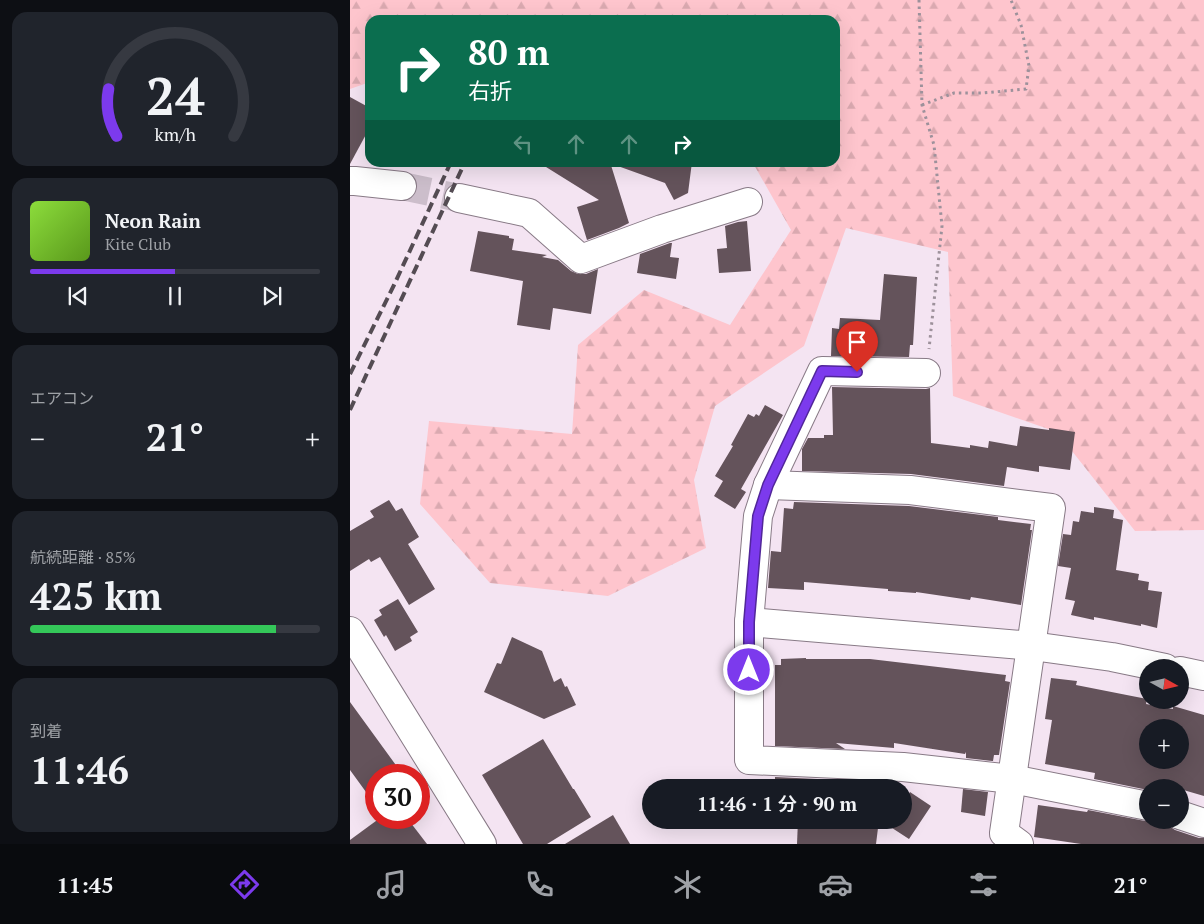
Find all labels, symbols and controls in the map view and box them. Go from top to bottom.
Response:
text: 80 m [468,29,549,75]
icon: right [385,35,450,100]
text: 24 [146,61,205,130]
text: 右折 [468,76,512,105]
text: km/h [154,122,196,146]
icon: left [509,130,537,158]
icon: ahead [562,130,590,158]
icon: ahead [615,130,643,158]
icon: right [668,130,696,158]
text: Neon Rain [105,208,201,233]
text: Kite Club [105,233,171,255]
icon: previous [64,282,92,310]
icon: pause [161,282,189,310]
icon: next [258,282,286,310]
pin [836,321,878,372]
icon: arrive [843,328,871,356]
text: エアコン [30,387,94,409]
text: 21° [146,412,204,462]
text: − [30,420,45,457]
text: + [305,420,320,457]
text: 航続距離 · 85% [30,546,136,568]
text: 425 km [30,571,162,621]
position arrow [722,643,774,695]
north arrow [1139,659,1189,709]
map controls [1139,659,1189,829]
button: + [1139,719,1189,769]
text: 到着 [30,720,62,742]
text: 11:46 [30,745,129,795]
speed limit sign: 30 [365,764,430,829]
button: − [1139,779,1189,829]
text: 11:46 · 1 分 · 90 m [697,791,857,816]
icon: directions [227,867,262,902]
icon: music [374,867,409,902]
icon: phone [522,867,557,902]
icon: climate [670,867,705,902]
icon: car [818,867,853,902]
icon: filters [966,867,1001,902]
text: 11:45 [56,870,114,899]
text: 21° [1114,870,1148,899]

